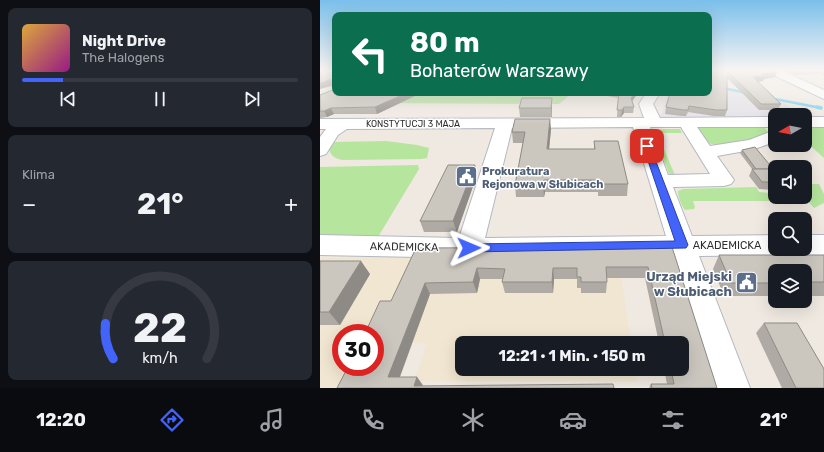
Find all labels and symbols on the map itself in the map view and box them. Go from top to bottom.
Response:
north arrow [768,108,812,152]
street label: KONSTYTUCJI 3 MAJA [366,119,460,129]
pin [630,129,664,163]
public building icon: Prokuratura Rejonowa w Słubicach [453,164,479,190]
place label: Prokuratura Rejonowa w Słubicach [482,165,604,191]
position arrow [448,227,490,269]
street label: AKADEMICKA [693,239,762,252]
street label: AKADEMICKA [370,240,439,254]
place label: Urząd Miejski w Słubicach [646,269,732,299]
public building icon: Urząd Miejski w Słubicach [734,270,760,296]
speed limit sign: 30 [332,324,384,376]

